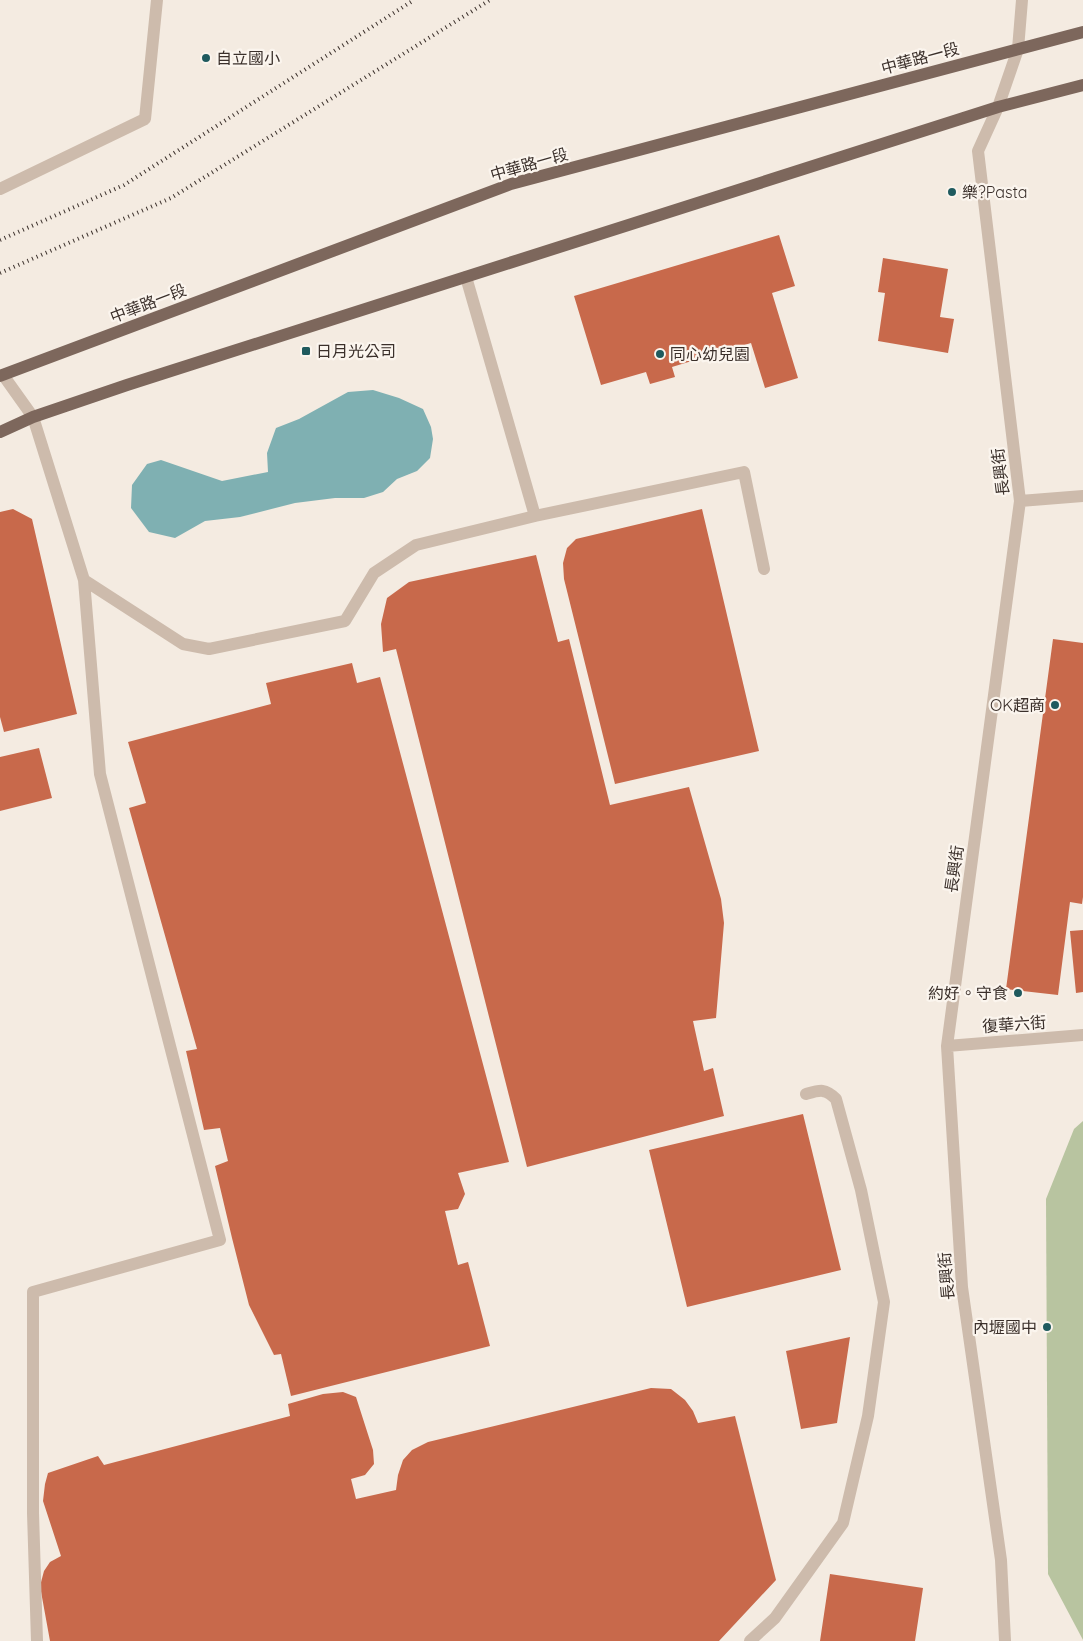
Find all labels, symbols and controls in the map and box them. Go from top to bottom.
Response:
street label: 中華路一段 [879,38,961,78]
place label: 自立國小 [216,48,280,68]
marker: 自立國小 [200,52,212,64]
street label: 中華路一段 [488,143,570,185]
place label: 樂?Pasta [962,182,1028,202]
marker: 樂?Pasta [946,186,958,198]
street label: 中華路一段 [107,279,189,327]
place label: 日月光公司 [316,341,396,361]
place label: 同心幼兒園 [670,344,750,364]
marker: 日月光公司 [300,345,312,357]
marker: 同心幼兒園 [654,348,666,360]
street label: 長興街 [987,447,1013,497]
place label: OK超商 [990,695,1045,715]
marker: OK超商 [1049,699,1061,711]
street label: 長興街 [941,844,967,894]
place label: 約好。守食 [928,983,1008,1003]
marker: 約好。守食 [1012,987,1024,999]
street label: 復華六街 [981,1012,1047,1036]
street label: 長興街 [934,1251,958,1301]
place label: 內壢國中 [973,1317,1037,1337]
marker: 內壢國中 [1041,1321,1053,1333]

